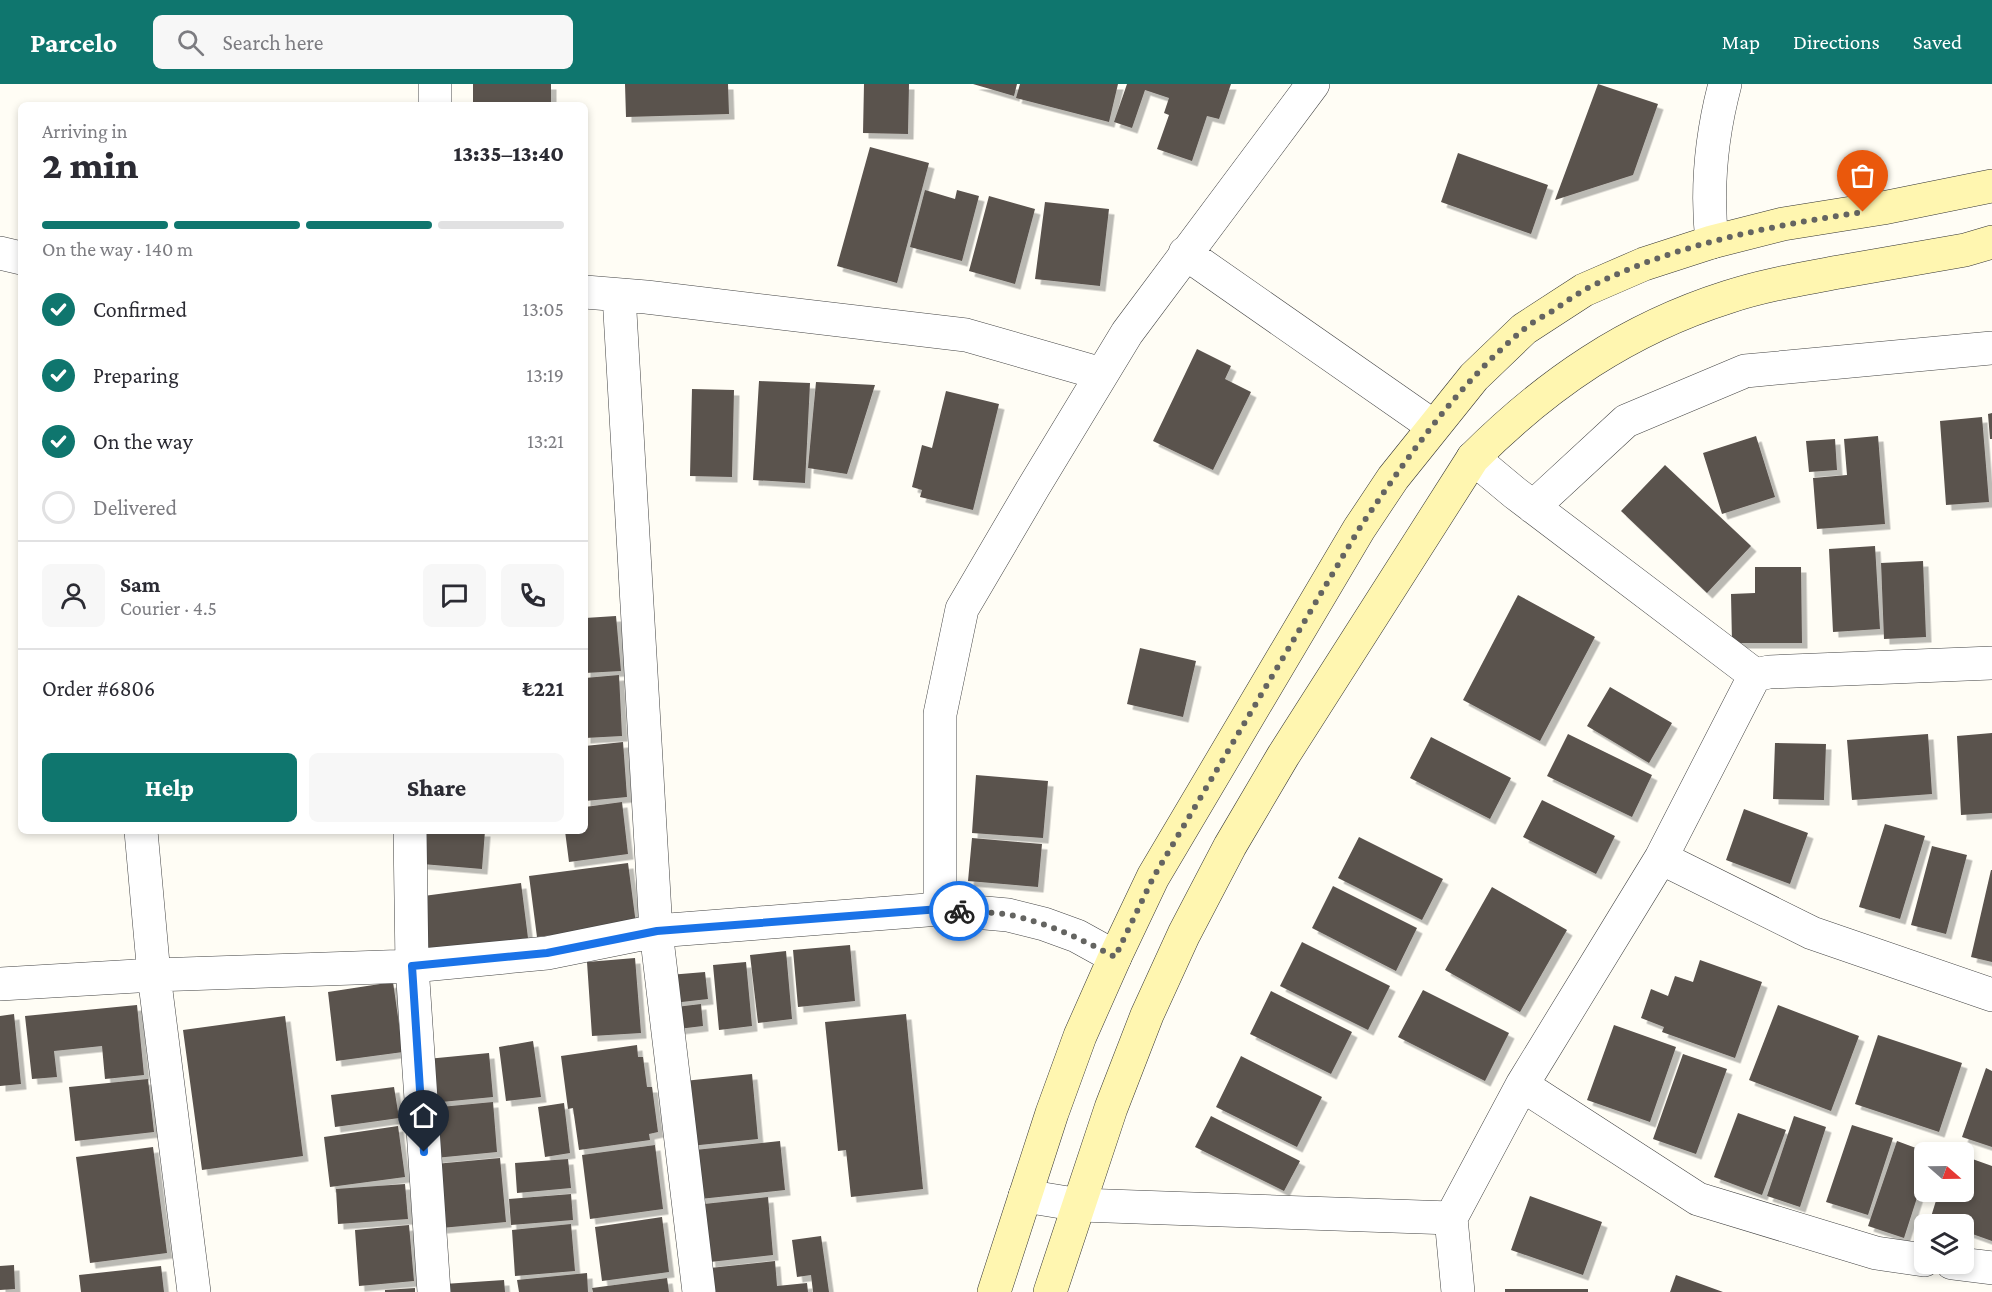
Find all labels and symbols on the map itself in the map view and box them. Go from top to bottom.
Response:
pin [1837,150,1888,212]
courier [929,881,989,941]
pin [398,1090,449,1152]
north arrow [1914,1142,1974,1202]

